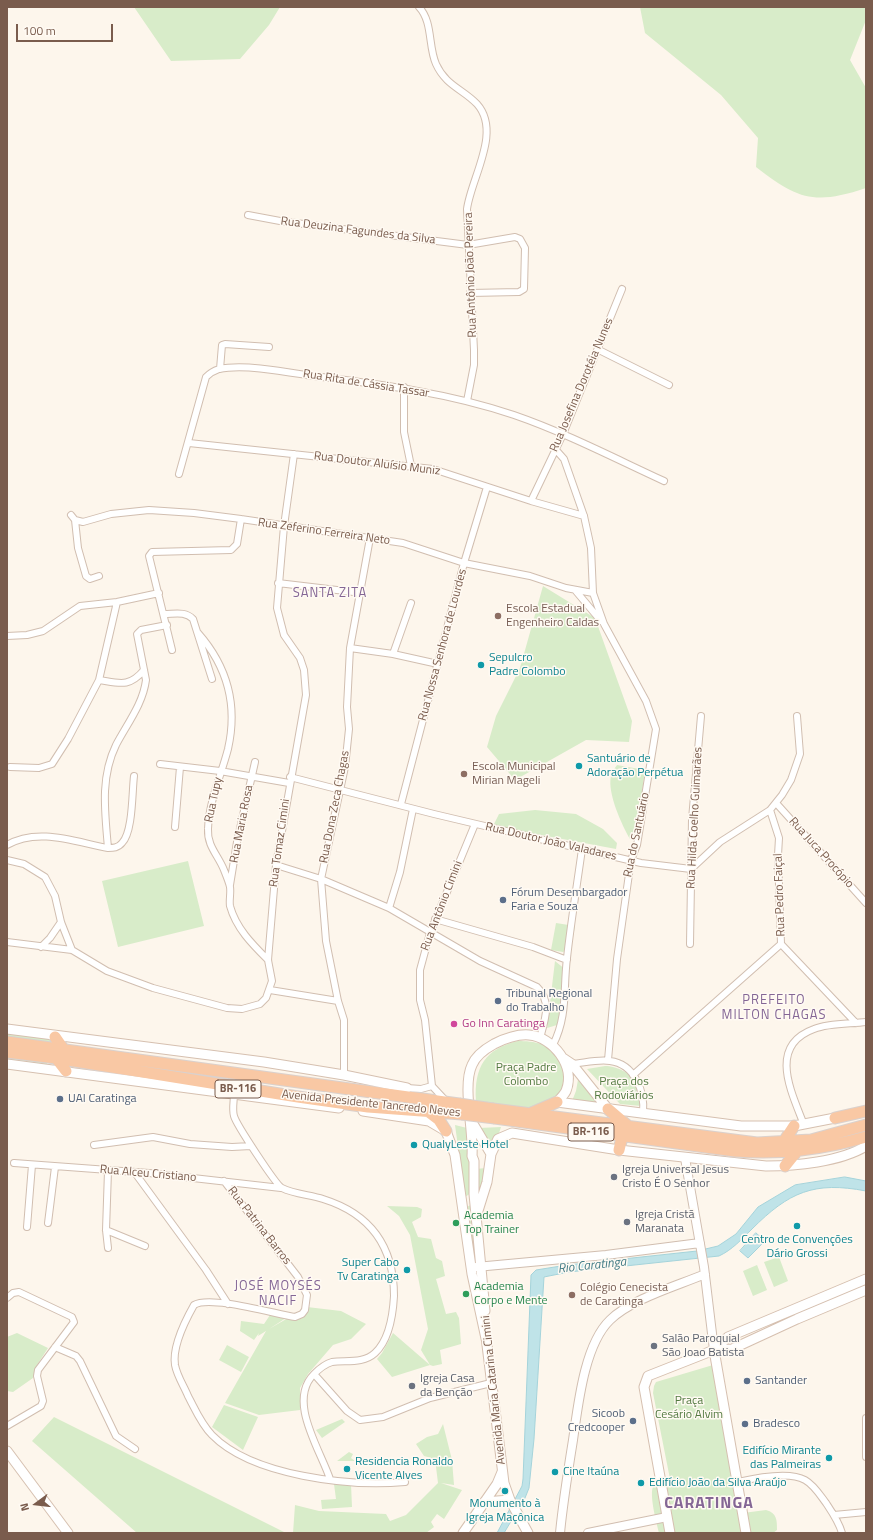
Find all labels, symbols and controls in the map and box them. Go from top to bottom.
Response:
scale bar [18,16,115,42]
text: 100 m [23,21,56,40]
street label: Rua Antônio João Pereira [462,212,480,338]
street label: Rua Deuzina Fagundes da Silva [280,214,436,248]
street label: Rua Josefina Dorotéia Nunes [547,316,617,454]
street label: Rua Rita de Cássia Tassar [302,367,430,401]
street label: Rua Doutor Aluísio Muniz [313,449,441,479]
street label: Rua Zeferino Ferreira Neto [257,516,391,548]
street label: Rua Nossa Senhora de Lourdes [416,568,470,722]
district label: SANTA ZITA [293,586,367,602]
place label: Escola Estadual Engenheiro Caldas [506,602,599,630]
marker: Escola Estadual Engenheiro Caldas [493,611,503,621]
place label: Sepulcro Padre Colombo [489,651,566,679]
marker: Sepulcro Padre Colombo [476,660,486,670]
street label: Rua Hilda Coelho Guimarães [684,747,706,889]
street label: Rua Dona Zeca Chagas [317,749,353,865]
place label: Santuário de Adoração Perpétua [587,752,683,780]
place label: Escola Municipal Mirian Mageli [472,760,556,788]
marker: Santuário de Adoração Perpétua [574,761,584,771]
marker: Escola Municipal Mirian Mageli [459,769,469,779]
street label: Rua Tupy [202,776,226,824]
street label: Rua Maria Rosa [227,784,257,864]
street label: Rua do Santuário [621,791,653,879]
street label: Rua Tomaz Cimini [267,798,293,888]
street label: Rua Juca Procópio [785,815,857,891]
street label: Rua Doutor João Valadares [484,820,618,864]
street label: Rua Pedro Faiçal [771,853,789,937]
street label: Rua Antônio Cimini [418,859,466,953]
place label: Fórum Desembargador Faria e Souza [511,886,628,914]
marker: Fórum Desembargador Faria e Souza [498,895,508,905]
place label: Tribunal Regional do Trabalho [506,987,592,1015]
district label: PREFEITO MILTON CHAGAS [721,993,827,1024]
marker: Tribunal Regional do Trabalho [493,996,503,1006]
place label: Go Inn Caratinga [462,1017,545,1031]
marker: Go Inn Caratinga [449,1019,459,1029]
park label: Praça Padre Colombo [496,1061,556,1089]
park label: Praça dos Rodoviários [594,1075,654,1103]
road number: BR-116 [215,1080,261,1098]
street label: Avenida Presidente Tancredo Neves [281,1087,461,1121]
place label: UAI Caratinga [68,1092,137,1106]
marker: UAI Caratinga [55,1094,65,1104]
road number: BR-116 [568,1123,614,1141]
place label: QualyLeste Hotel [422,1138,508,1152]
marker: QualyLeste Hotel [409,1140,419,1150]
street label: Rua Alceu Cristiano [99,1163,197,1185]
place label: Igreja Universal Jesus Cristo É O Senhor [622,1163,729,1191]
marker: Igreja Universal Jesus Cristo É O Senhor [609,1172,619,1182]
street label: Rua Patrina Barros [224,1184,294,1268]
place label: Igreja Cristã Maranata [635,1208,694,1236]
place label: Academia Top Trainer [464,1209,519,1237]
marker: Igreja Cristã Maranata [622,1217,632,1227]
marker: Academia Top Trainer [451,1218,461,1228]
marker: Centro de Convenções Dário Grossi [792,1221,802,1231]
place label: Centro de Convenções Dário Grossi [741,1233,853,1261]
water label: Rio Caratinga [557,1255,627,1277]
place label: Super Cabo Tv Caratinga [337,1256,399,1284]
marker: Super Cabo Tv Caratinga [402,1265,412,1275]
district label: JOSÉ MOYSÉS NACIF [234,1279,322,1310]
place label: Academia Corpo e Mente [474,1280,548,1308]
place label: Colégio Cenecista de Caratinga [580,1281,668,1309]
marker: Academia Corpo e Mente [461,1289,471,1299]
marker: Colégio Cenecista de Caratinga [567,1290,577,1300]
street label: Avenida Maria Catarina Cimini [479,1315,509,1465]
place label: Salão Paroquial São Joao Batista [662,1332,744,1360]
marker: Salão Paroquial São Joao Batista [649,1341,659,1351]
place label: Igreja Casa da Benção [420,1372,475,1400]
place label: Santander [755,1374,807,1388]
marker: Santander [742,1376,752,1386]
marker: Igreja Casa da Benção [407,1381,417,1391]
park label: Praça Cesário Alvim [655,1394,723,1422]
place label: Sicoob Credcooper [568,1407,625,1435]
marker: Sicoob Credcooper [628,1416,638,1426]
place label: Bradesco [753,1417,800,1431]
marker: Bradesco [740,1419,750,1429]
place label: Edifício Mirante das Palmeiras [743,1444,821,1472]
marker: Edifício Mirante das Palmeiras [824,1453,834,1463]
place label: Residencia Ronaldo Vicente Alves [355,1455,453,1483]
marker: Residencia Ronaldo Vicente Alves [342,1464,352,1474]
place label: Cine Itaúna [563,1465,619,1479]
marker: Cine Itaúna [550,1467,560,1477]
place label: Edifício João da Silva Araújo [649,1476,787,1490]
marker: Edifício João da Silva Araújo [636,1478,646,1488]
north arrow [16,1484,56,1524]
marker: Monumento à Igreja Maçônica [500,1486,510,1496]
district label: CARATINGA [664,1494,754,1514]
place label: Monumento à Igreja Maçônica [466,1497,544,1525]
text: N [16,1501,33,1513]

